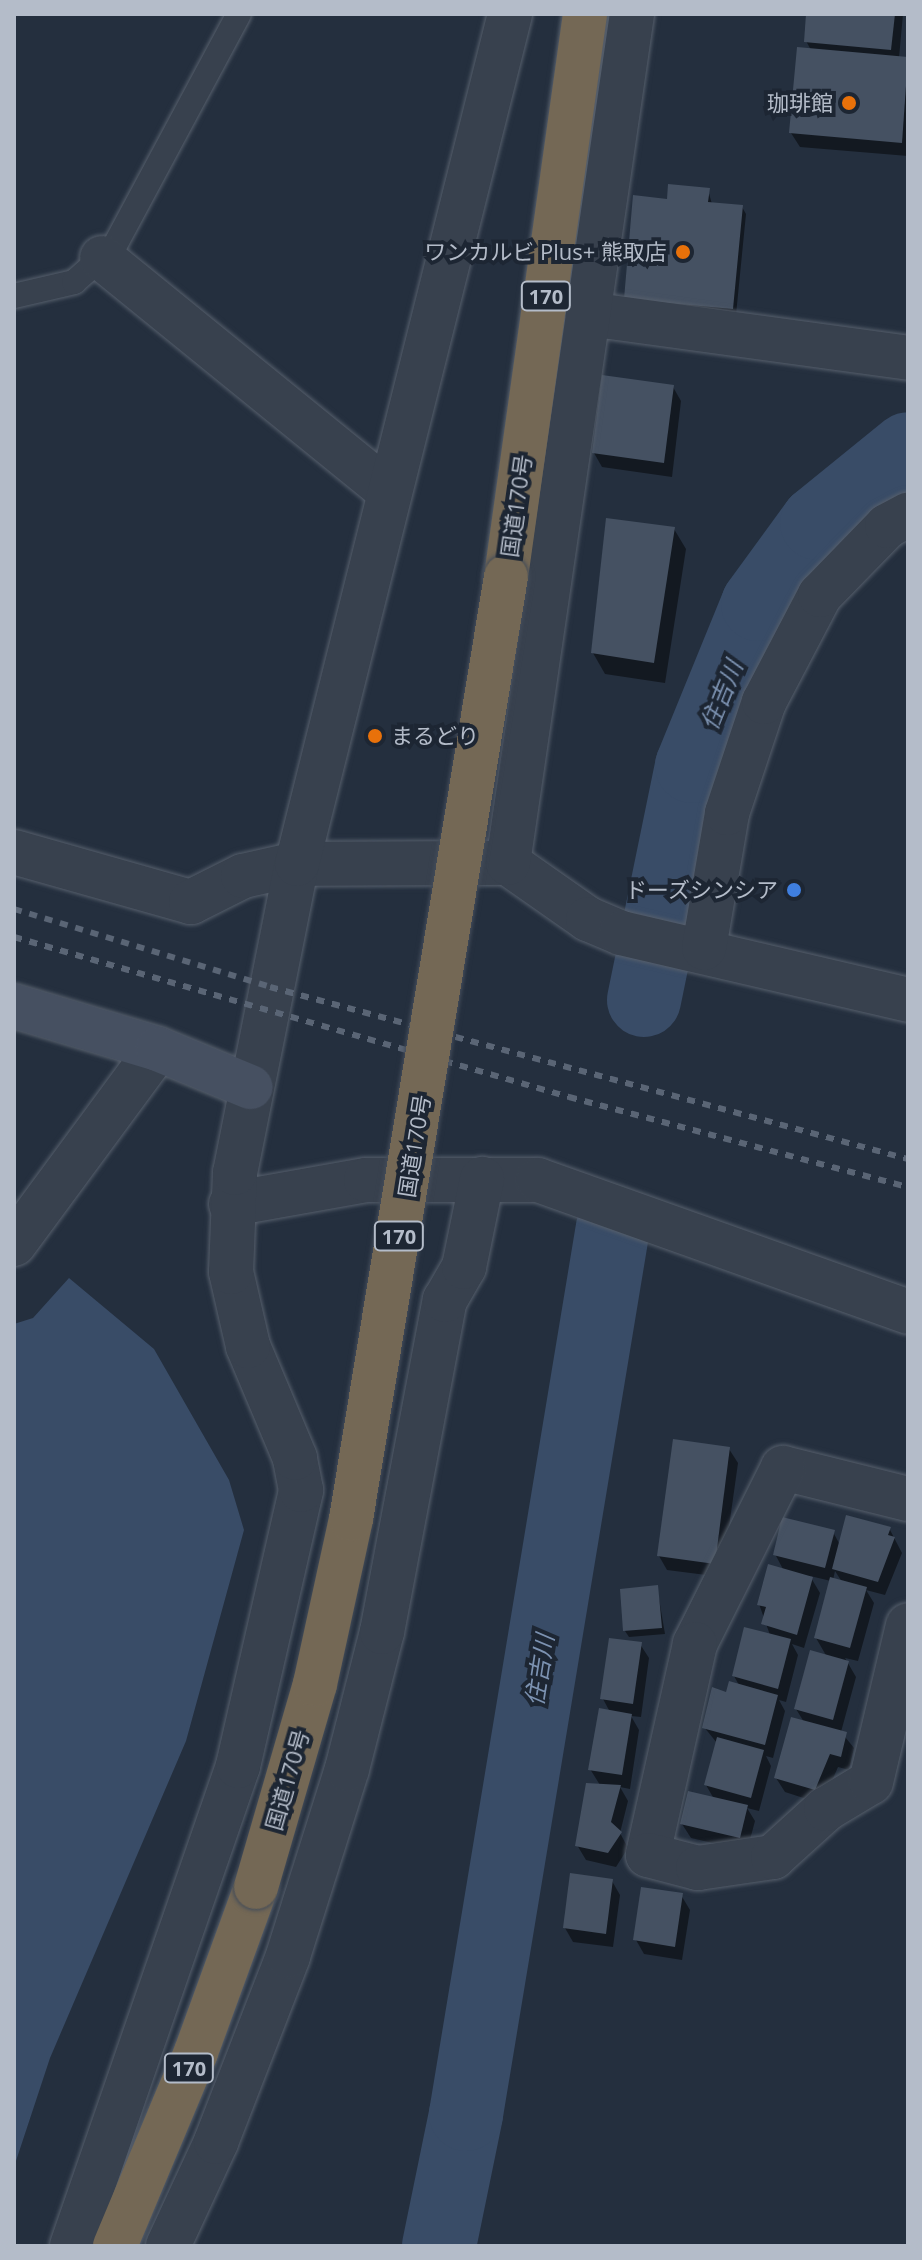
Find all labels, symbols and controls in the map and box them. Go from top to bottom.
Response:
place label: 珈琲館 [767,90,833,116]
marker: 珈琲館 [840,94,858,112]
place label: ワンカルビ Plus+ 熊取店 [424,239,667,265]
marker: ワンカルビ Plus+ 熊取店 [674,243,692,261]
road number: 170 [520,280,572,312]
street label: 国道170号 [496,453,536,559]
water label: 住吉川 [694,656,748,734]
place label: まるどり [391,723,479,749]
marker: まるどり [366,727,384,745]
place label: ドーズシンシア [624,877,778,903]
marker: ドーズシンシア [785,881,803,899]
street label: 国道170号 [393,1093,435,1199]
road number: 170 [373,1220,425,1252]
water label: 住吉川 [519,1632,559,1708]
street label: 国道170号 [260,1727,314,1833]
road number: 170 [163,2052,215,2084]

